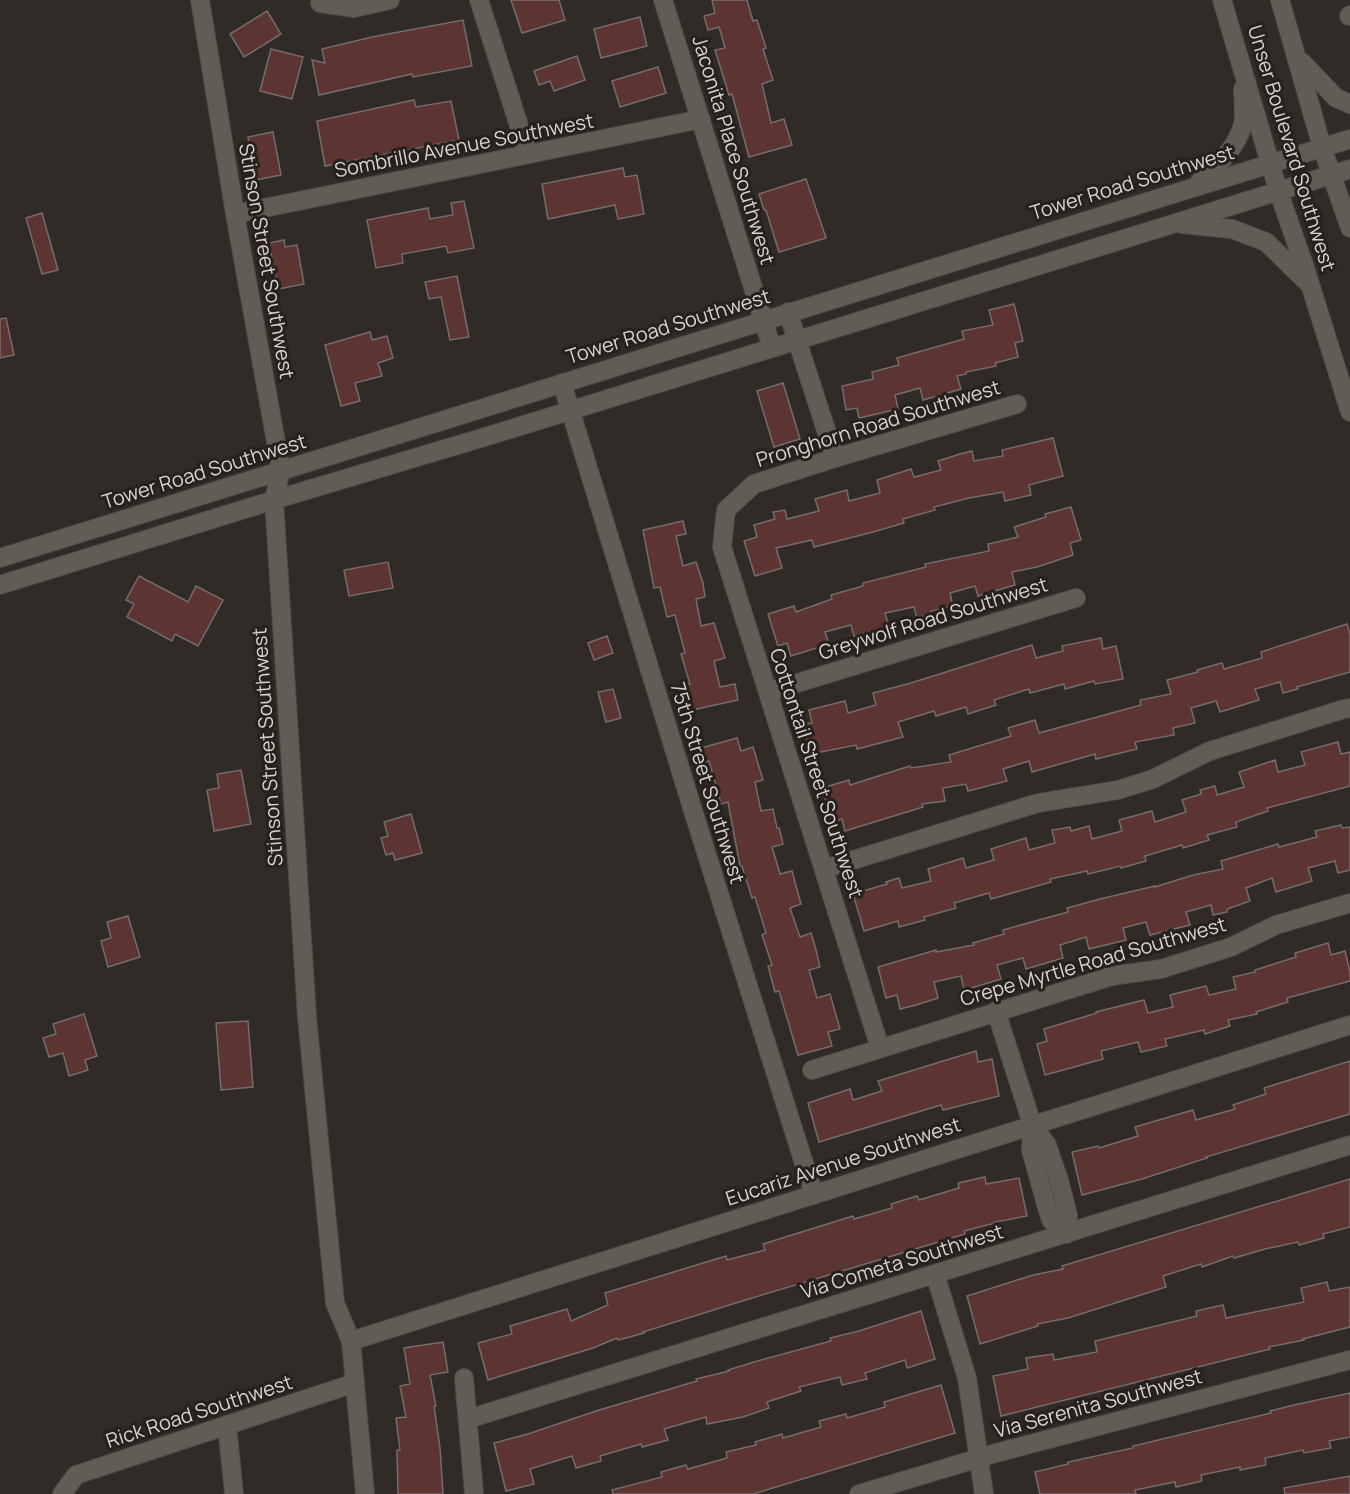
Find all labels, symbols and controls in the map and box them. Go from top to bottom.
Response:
street label: Unser Boulevard Southwest [1242,22,1342,274]
street label: Jaconita Place Southwest [686,32,782,268]
street label: Sombrillo Avenue Southwest [332,107,596,183]
street label: Tower Road Southwest [1027,138,1237,226]
street label: Stinson Street Southwest [233,141,301,381]
street label: Tower Road Southwest [563,282,773,370]
street label: Pronghorn Road Southwest [753,373,1003,473]
street label: Tower Road Southwest [99,427,309,515]
street label: Greywolf Road Southwest [815,570,1051,666]
street label: Stinson Street Southwest [245,627,289,867]
street label: Cottontail Street Southwest [764,645,870,901]
street label: 75th Street Southwest [664,679,752,887]
street label: Crepe Myrtle Road Southwest [957,910,1229,1012]
street label: Eucariz Avenue Southwest [722,1110,964,1212]
street label: Via Cometa Southwest [797,1217,1007,1305]
street label: Via Serenita Southwest [991,1362,1205,1444]
street label: Rick Road Southwest [102,1368,296,1454]

